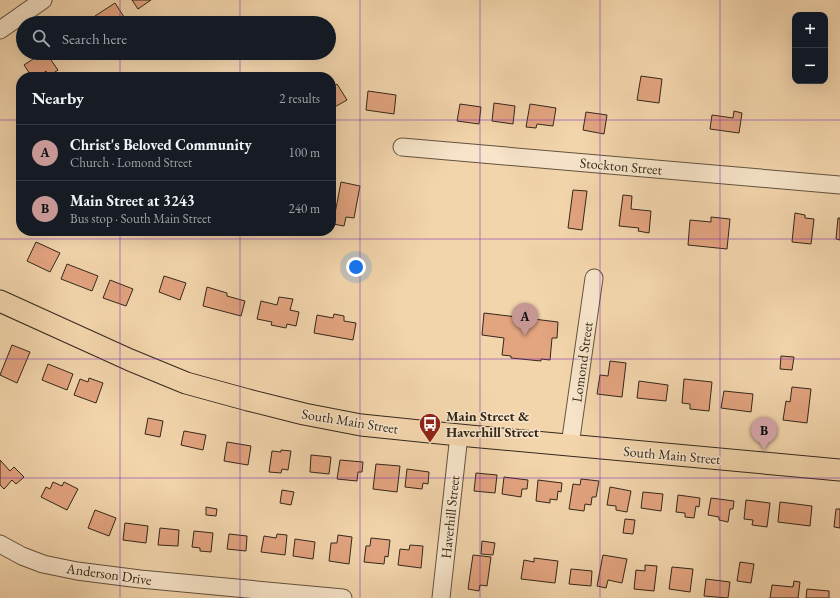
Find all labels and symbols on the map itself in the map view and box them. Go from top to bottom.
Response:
street label: Stockton Street [579,153,663,179]
your location [346,257,366,277]
pin: A [512,303,538,336]
street label: Lomond Street [567,320,597,403]
street label: South Main Street [300,404,400,438]
place label: Main Street & Haverhill Street [446,407,540,441]
bus stop icon: Main Street & Haverhill Street [417,411,443,444]
pin: B [751,417,777,450]
street label: South Main Street [623,442,722,468]
street label: Haverhill Street [437,474,463,559]
street label: Anderson Drive [64,559,153,589]

